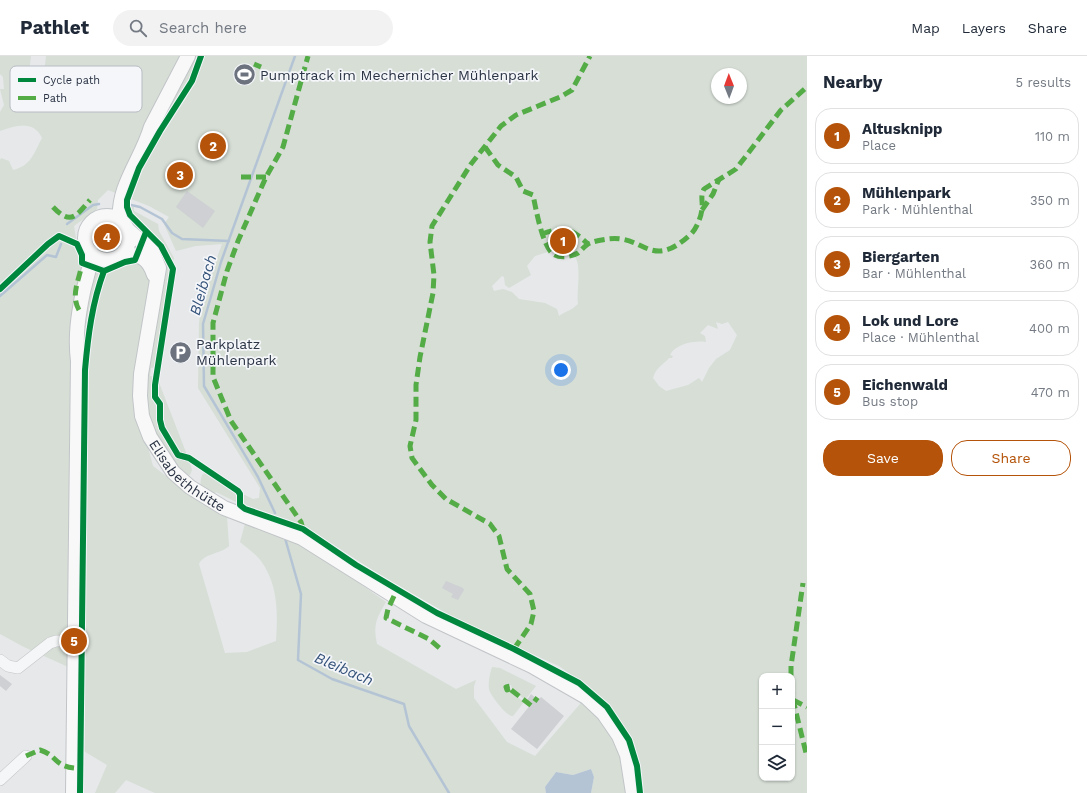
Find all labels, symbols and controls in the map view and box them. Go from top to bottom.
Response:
search box [113,10,393,46]
text: Pathlet [20,16,89,39]
icon: search [127,17,149,39]
text: Search here [159,19,247,37]
text: Map [911,20,940,36]
text: Layers [962,20,1006,36]
text: Share [1028,20,1067,36]
sports icon: Pumptrack im Mechernicher Mühlenpark [231,62,257,88]
legend [10,66,142,112]
place label: Pumptrack im Mechernicher Mühlenpark [260,67,539,83]
north arrow [711,68,747,104]
text: Nearby [823,72,882,92]
text: Cycle path [43,74,100,87]
text: 5 results [1016,75,1071,90]
text: Path [43,92,67,105]
text: Altusknipp [862,120,942,138]
text: 1 [834,129,840,144]
text: 110 m [1035,129,1070,144]
pin: 2 [200,131,226,161]
text: Place [862,138,896,153]
pin: 3 [167,160,193,190]
text: Mühlenpark [862,184,951,202]
text: 2 [833,193,841,208]
text: 350 m [1030,193,1070,208]
text: Park · Mühlenthal [862,202,973,217]
pin: 4 [94,222,120,252]
pin: 1 [550,226,576,256]
text: Biergarten [862,248,940,266]
water label: Bleibach [186,253,220,317]
text: 3 [833,257,841,272]
text: 360 m [1030,257,1070,272]
text: Bar · Mühlenthal [862,266,966,281]
text: Lok und Lore [862,312,959,330]
text: 4 [833,321,841,336]
text: 400 m [1029,321,1070,336]
text: Place · Mühlenthal [862,330,979,345]
place label: Parkplatz Mühlenpark [196,336,277,368]
parking icon: Parkplatz Mühlenpark [167,339,193,365]
your location [551,360,571,380]
text: Eichenwald [862,376,948,394]
text: 5 [833,385,841,400]
text: 470 m [1031,385,1070,400]
text: Bus stop [862,394,918,409]
street label: Elisabethhütte [146,437,228,515]
button: Save [823,440,943,476]
button: Share [951,440,1071,476]
pin: 5 [61,626,87,656]
water label: Bleibach [312,649,376,689]
map controls [759,673,795,781]
button: + [759,673,795,709]
button: − [759,709,795,745]
button: layers [759,745,795,781]

